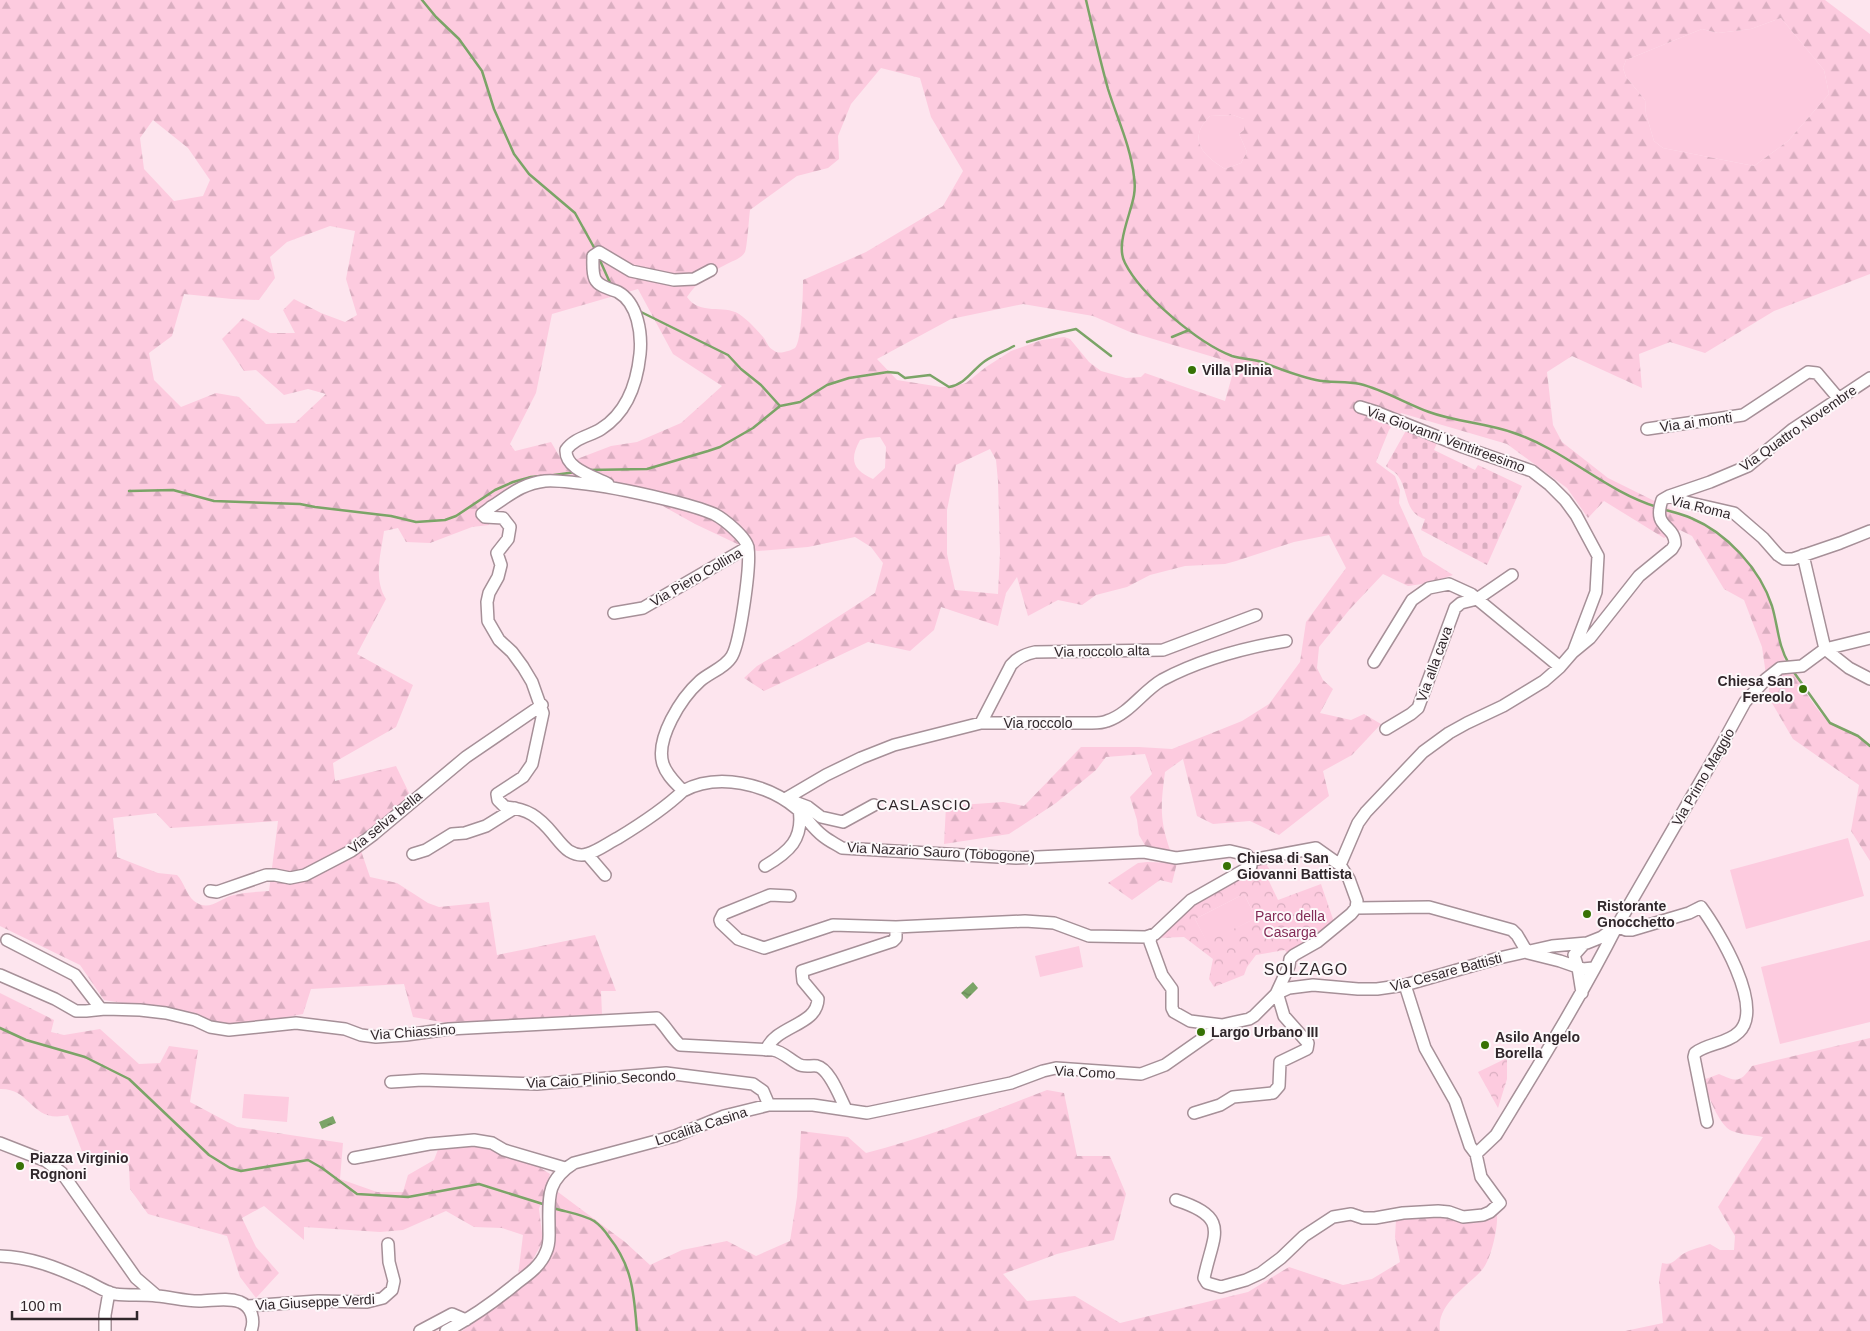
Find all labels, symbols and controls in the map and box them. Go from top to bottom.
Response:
place label: Villa Plinia [1202,362,1272,378]
marker: Villa Plinia [1186,364,1198,376]
street label: Via Quattro Novembre [1736,381,1860,474]
street label: Via Giovanni Ventitreesimo [1364,403,1528,475]
street label: Via ai monti [1659,409,1733,435]
street label: Via Roma [1669,492,1733,522]
street label: Via Piero Collina [647,544,745,610]
street label: Via alla cava [1413,624,1455,704]
street label: Via roccolo alta [1054,642,1150,660]
place label: Chiesa San Fereolo [1718,673,1793,705]
marker: Chiesa San Fereolo [1797,683,1809,695]
street label: Via roccolo [1003,715,1073,731]
street label: Via Primo Maggio [1669,725,1738,829]
street label: Via selva bella [345,787,425,857]
district label: CASLASCIO [877,796,971,813]
street label: Via Nazario Sauro (Tobogone) [847,839,1035,865]
place label: Chiesa di San Giovanni Battista [1237,850,1352,882]
marker: Chiesa di San Giovanni Battista [1221,860,1233,872]
place label: Ristorante Gnocchetto [1597,898,1675,930]
park label: Parco della Casarga [1255,908,1325,940]
marker: Ristorante Gnocchetto [1581,908,1593,920]
street label: Via Cesare Battisti [1388,949,1504,995]
district label: SOLZAGO [1264,961,1348,978]
street label: Via Chiassino [370,1021,456,1043]
place label: Largo Urbano III [1211,1024,1318,1040]
marker: Largo Urbano III [1195,1026,1207,1038]
place label: Asilo Angelo Borella [1495,1029,1580,1061]
marker: Asilo Angelo Borella [1479,1039,1491,1051]
street label: Via Como [1054,1062,1116,1082]
street label: Via Caio Plinio Secondo [526,1067,677,1091]
street label: Località Casina [653,1104,749,1148]
place label: Piazza Virginio Rognoni [30,1150,129,1182]
marker: Piazza Virginio Rognoni [14,1160,26,1172]
scale bar [12,1288,138,1320]
street label: Via Giuseppe Verdi [255,1291,375,1313]
text: 100 m [20,1297,62,1314]

